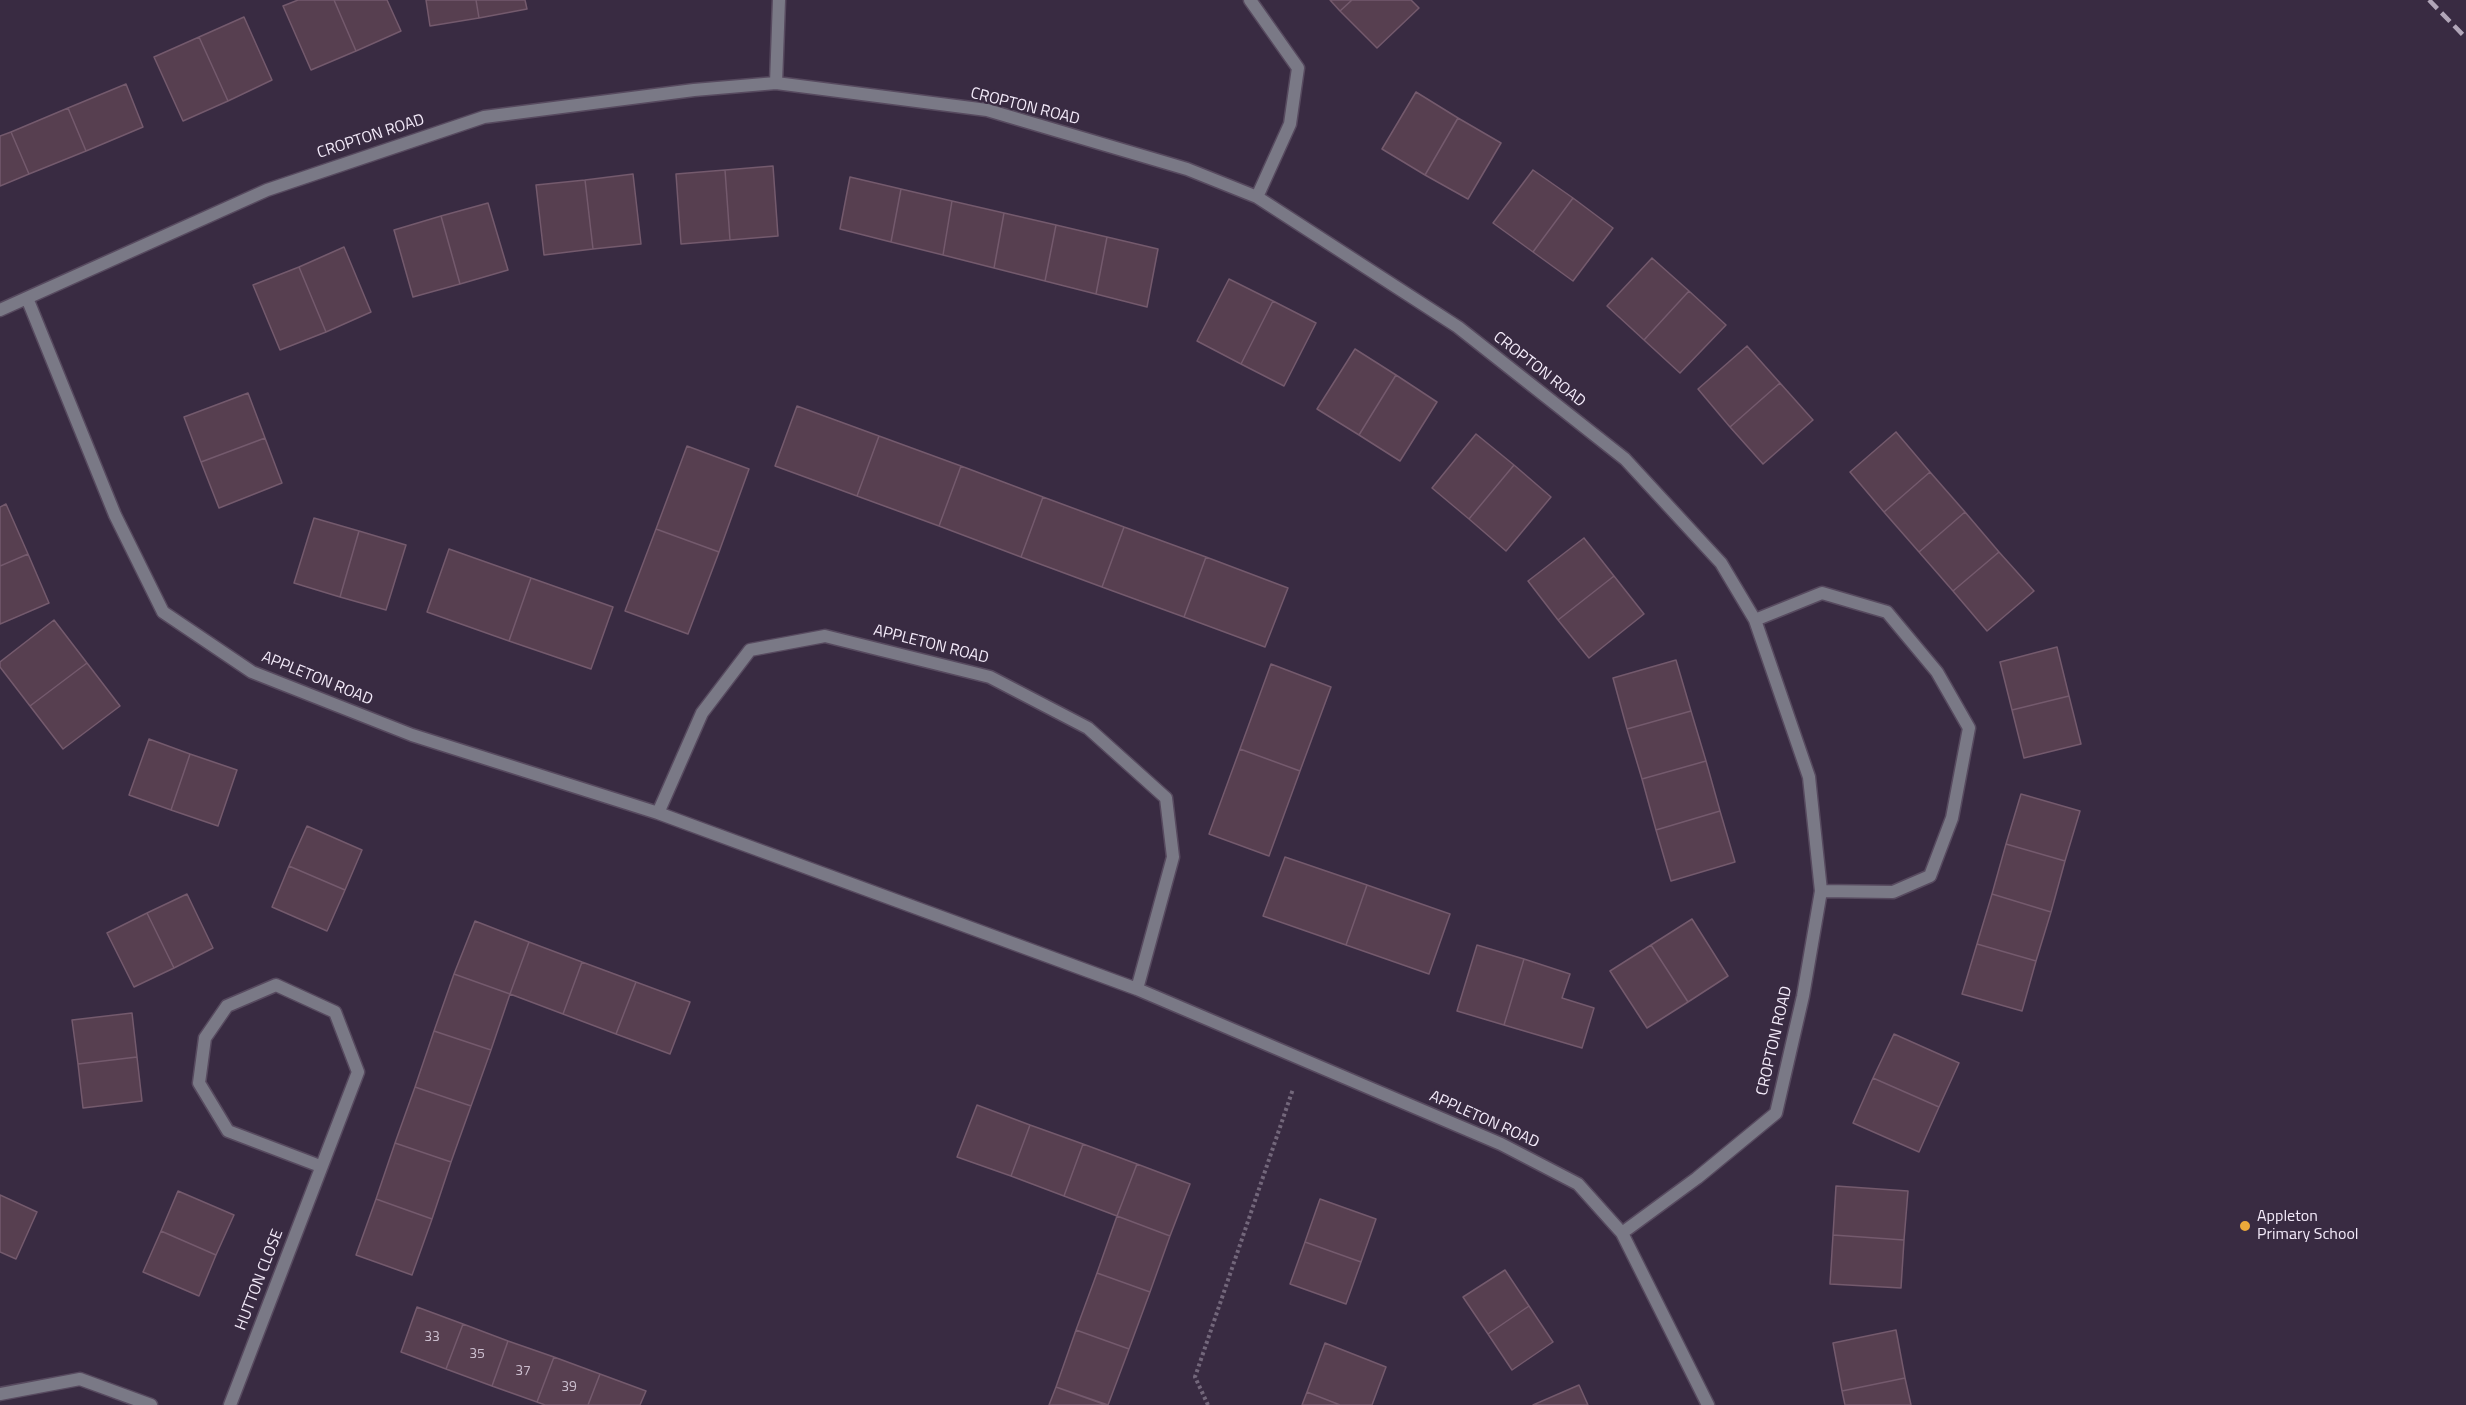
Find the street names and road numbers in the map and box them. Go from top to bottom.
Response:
street label: CROPTON ROAD [968,84,1082,130]
street label: CROPTON ROAD [315,111,427,163]
street label: CROPTON ROAD [1489,328,1589,412]
street label: APPLETON ROAD [871,621,991,669]
street label: APPLETON ROAD [259,648,375,710]
street label: CROPTON ROAD [1753,984,1797,1098]
street label: APPLETON ROAD [1426,1087,1542,1153]
street label: HUTTON CLOSE [232,1227,288,1333]

